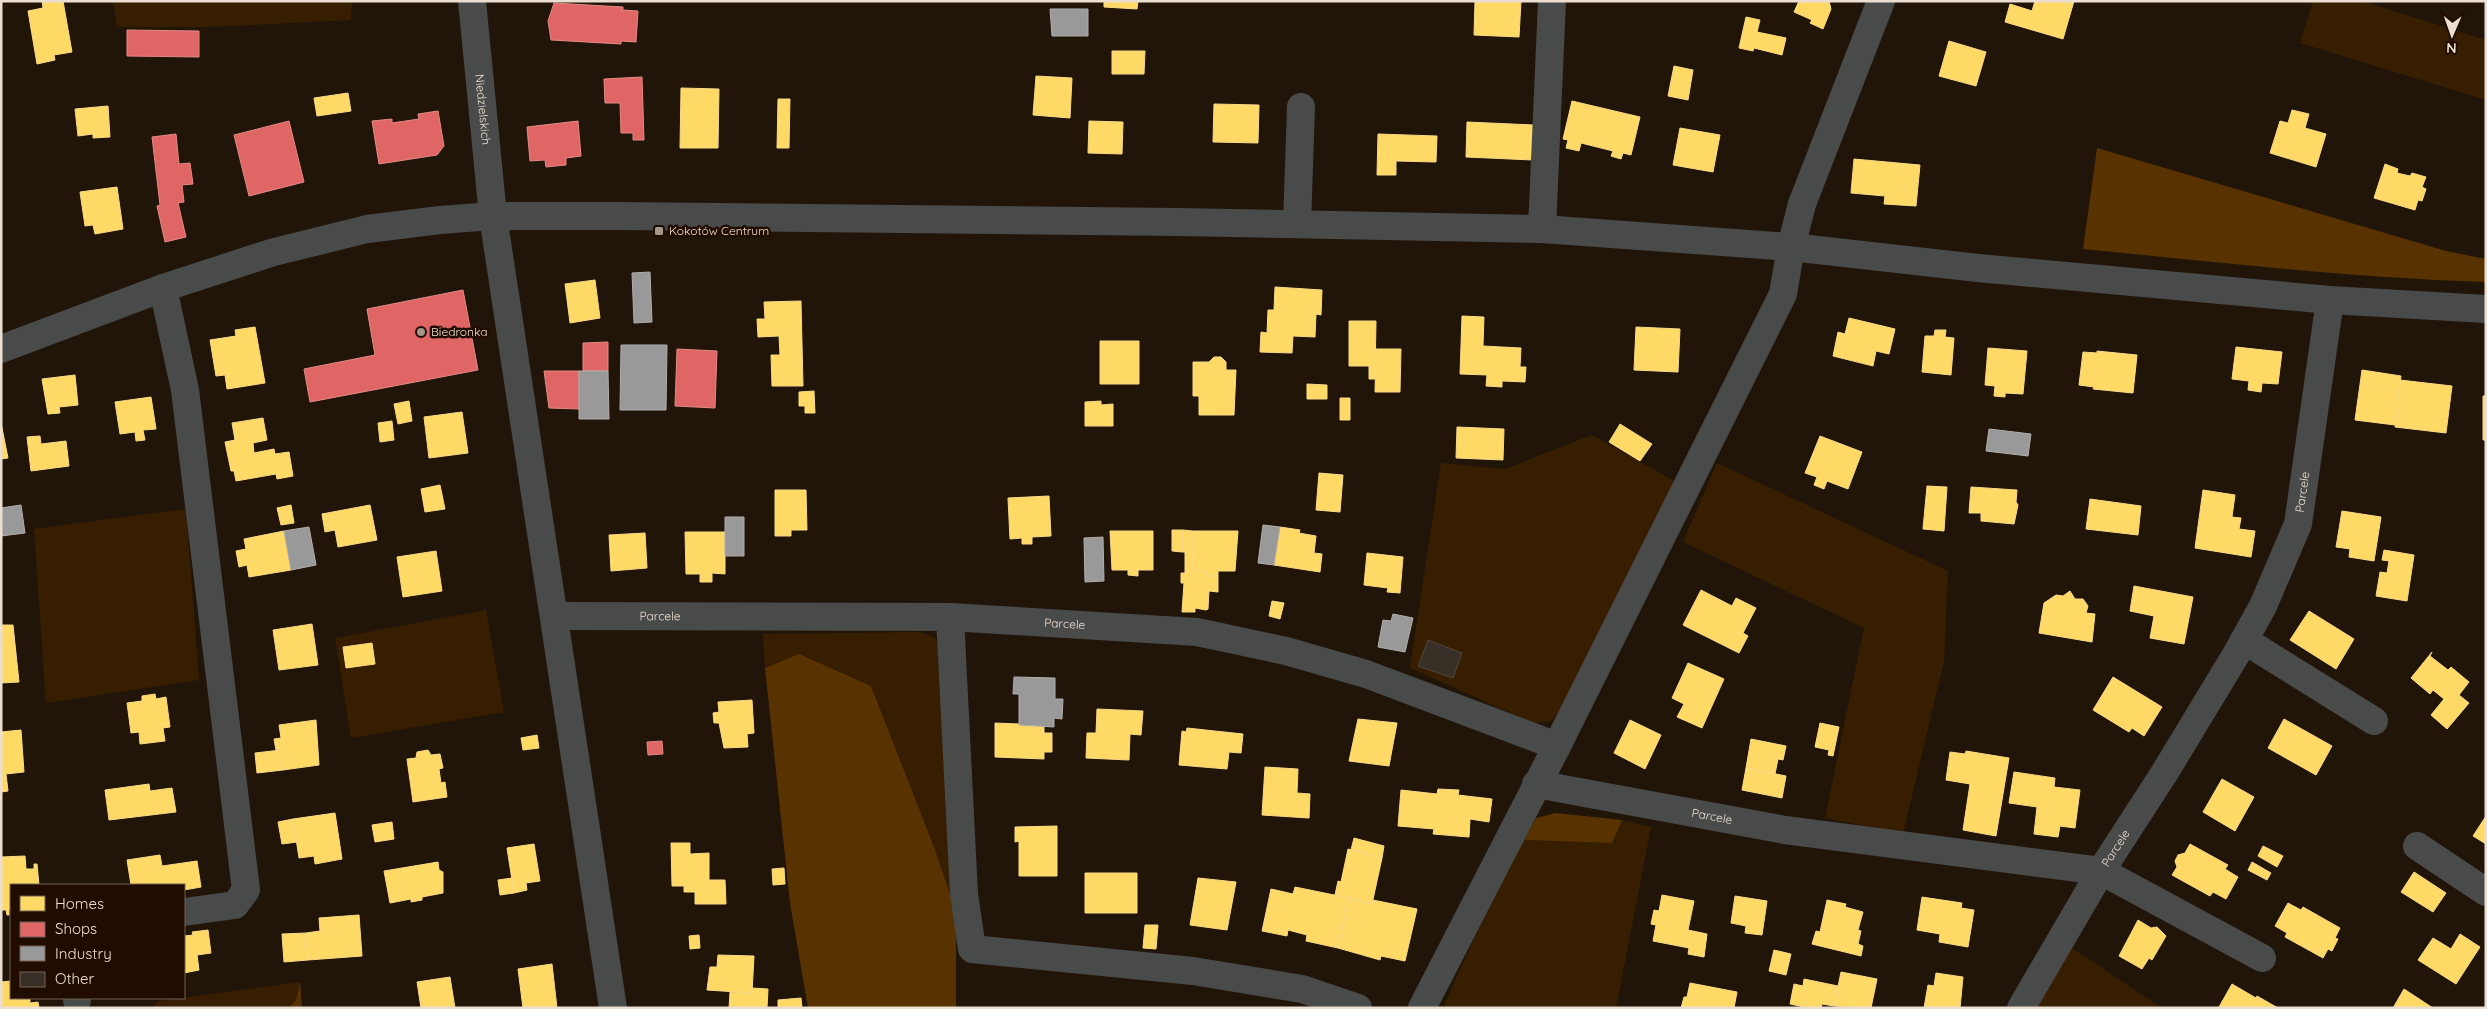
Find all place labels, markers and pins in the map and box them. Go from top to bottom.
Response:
place label: Kokotów Centrum [669,223,769,238]
marker: Kokotów Centrum [653,225,665,237]
place label: Biedronka [431,324,488,339]
marker: Biedronka [415,326,427,338]

